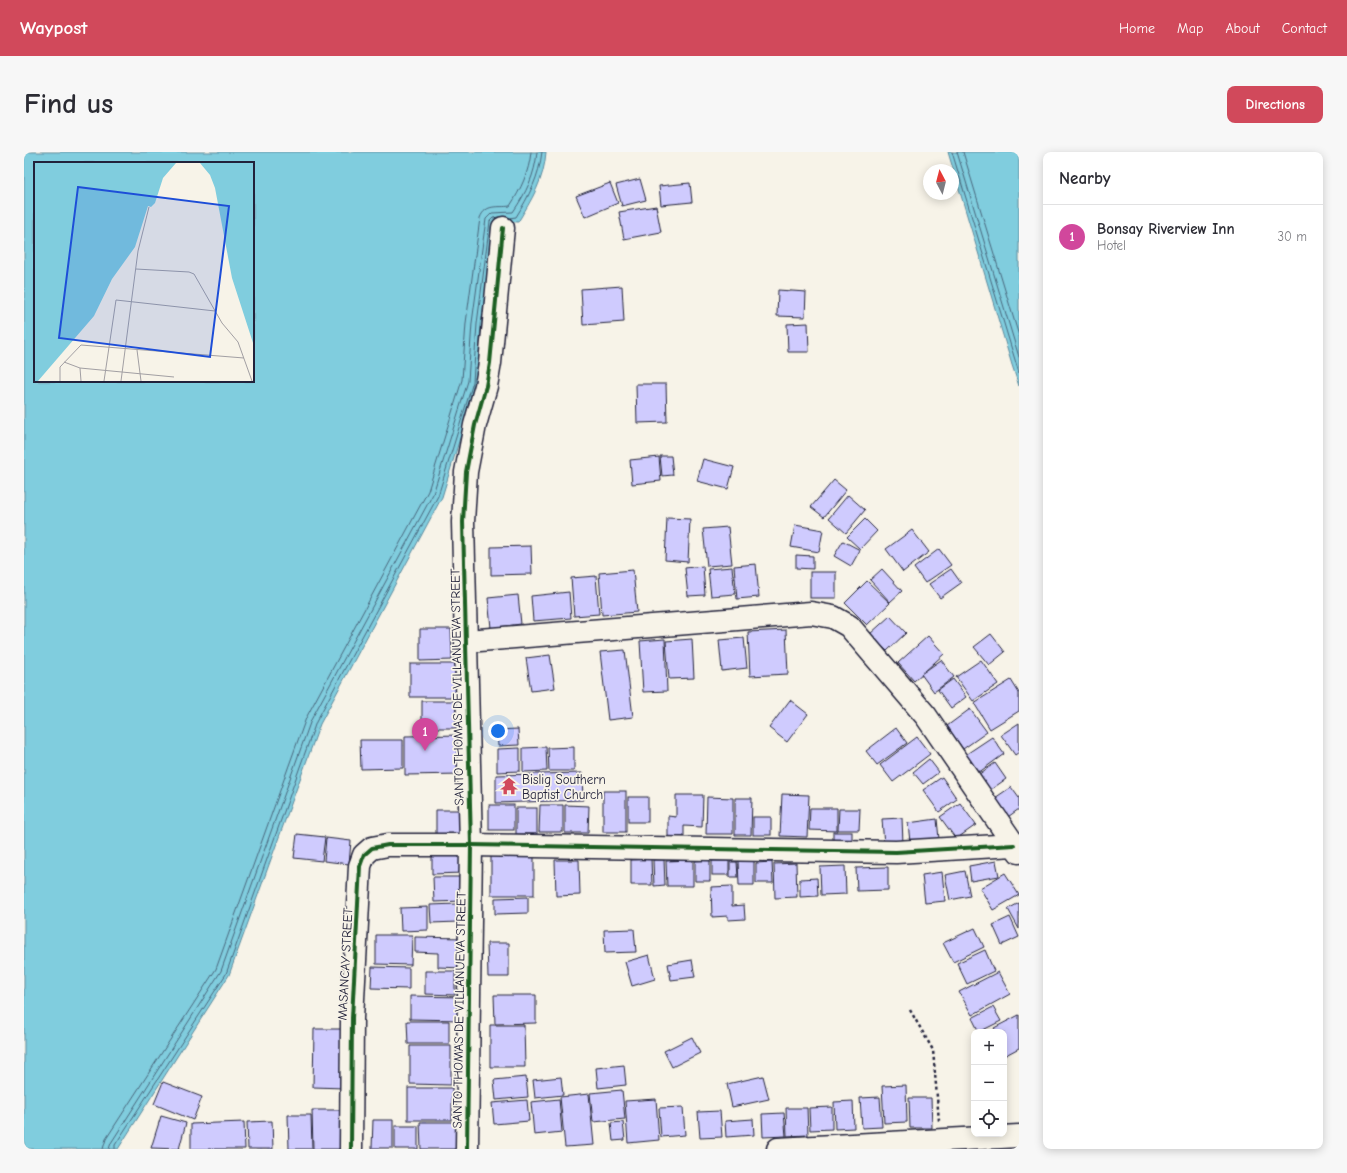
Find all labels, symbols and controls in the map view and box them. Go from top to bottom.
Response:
text: Waypost [20,17,88,39]
text: Home [1119,20,1155,37]
text: Map [1177,20,1203,37]
text: About [1225,20,1260,37]
text: Contact [1282,20,1327,37]
button: Directions [1227,86,1323,123]
text: Find us [24,88,113,120]
inset map [34,162,254,382]
north arrow [923,164,959,200]
text: Nearby [1059,169,1110,188]
text: Bonsay Riverview Inn [1097,220,1235,238]
text: 1 [1069,229,1075,244]
text: 30 m [1277,229,1307,244]
text: Hotel [1097,238,1126,253]
street label: SANTO THOMAS DE VILLANUEVA STREET [447,568,467,806]
pin: 1 [412,718,438,751]
your location [488,721,508,741]
place label: Bislig Southern Baptist Church [522,772,606,802]
temple icon: Bislig Southern Baptist Church [499,776,519,796]
street label: SANTO THOMAS DE VILLANUEVA STREET [449,891,469,1129]
street label: MASANCAY STREET [335,907,355,1021]
map controls [971,1029,1007,1137]
button: + [971,1029,1007,1065]
button: − [971,1065,1007,1101]
button: locate [971,1101,1007,1137]

